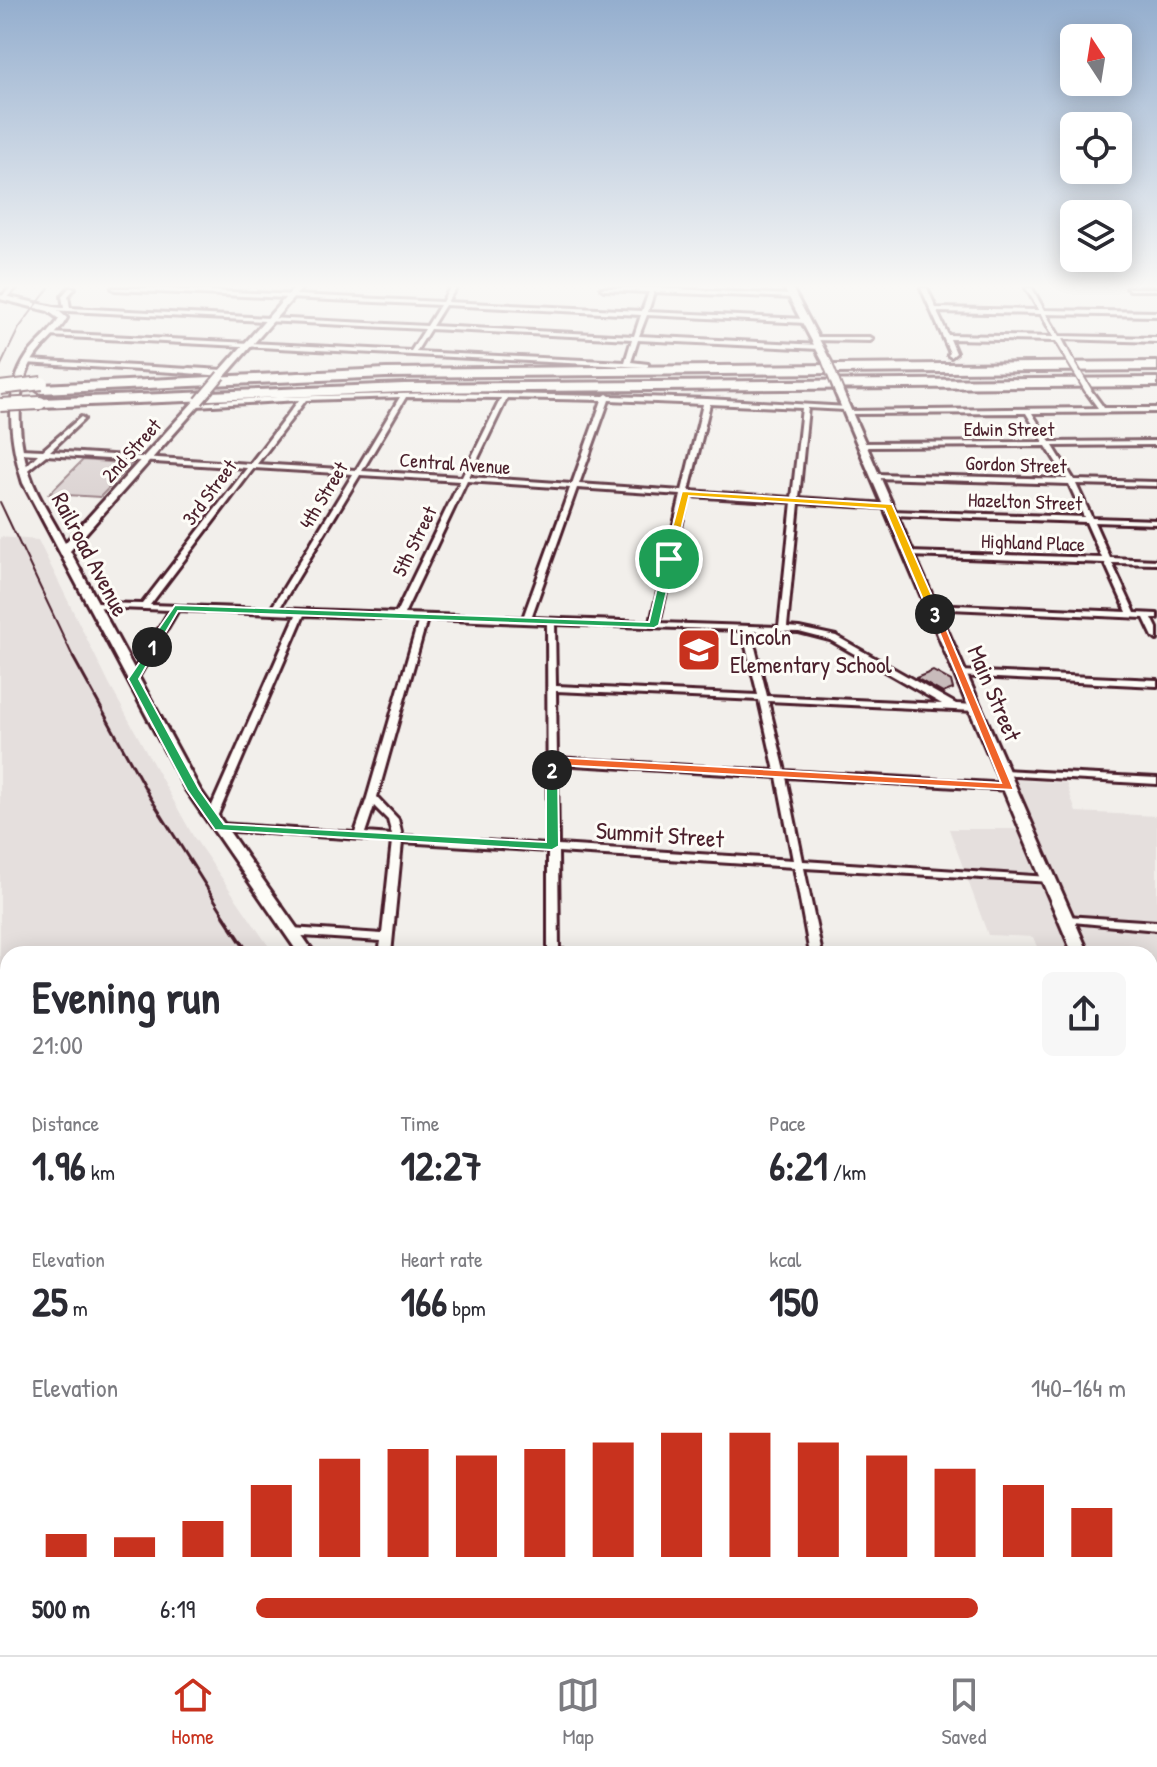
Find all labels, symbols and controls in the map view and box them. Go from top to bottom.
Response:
north arrow [1060,24,1132,96]
map controls [1060,24,1132,272]
button: locate [1060,112,1132,184]
button: layers [1060,200,1132,272]
street label: 2nd Street [95,411,168,488]
street label: Edwin Street [964,415,1055,442]
street label: Central Avenue [399,446,511,480]
street label: Gordon Street [965,449,1068,479]
street label: 3rd Street [175,453,243,530]
street label: 4th Street [292,455,354,534]
street label: Railroad Avenue [45,486,137,622]
street label: Hazelton Street [967,486,1084,517]
street label: 5th Street [385,500,443,581]
pin [635,525,703,593]
street label: Highland Place [980,527,1086,557]
icon: arrive [647,537,691,581]
pin: 3 [915,594,955,634]
text: 3 [930,599,940,629]
place label: Lincoln Elementary School [730,620,893,680]
school or university icon: Lincoln Elementary School [675,626,723,674]
pin: 1 [132,627,172,667]
text: 1 [148,632,156,662]
street label: Main Street [960,640,1030,747]
pin: 2 [532,750,572,790]
text: 2 [547,755,557,785]
street label: Summit Street [595,814,726,854]
text: Evening run [32,967,220,1027]
button: share [1042,972,1126,1056]
text: 21:00 [32,1027,83,1062]
text: Distance [32,1108,99,1138]
text: Time [401,1108,440,1138]
text: Pace [769,1108,806,1138]
text: 1.96 [32,1138,86,1192]
text: 12:27 [401,1138,482,1192]
text: 6:21 [769,1138,828,1192]
text: km [86,1157,115,1187]
text: /km [828,1157,866,1187]
text: Elevation [32,1244,105,1274]
text: Heart rate [401,1244,483,1274]
text: kcal [769,1244,801,1274]
text: 25 [32,1274,68,1328]
text: 166 [401,1274,447,1328]
text: 150 [769,1274,819,1328]
text: m [68,1293,88,1323]
text: bpm [447,1293,486,1323]
text: Elevation [32,1370,118,1405]
text: 140–164 m [1031,1370,1126,1405]
text: 500 m [32,1591,90,1626]
text: 6:19 [160,1591,195,1626]
tab: Home [171,1673,215,1751]
tab: Map [556,1673,600,1751]
tab: Saved [941,1673,986,1751]

